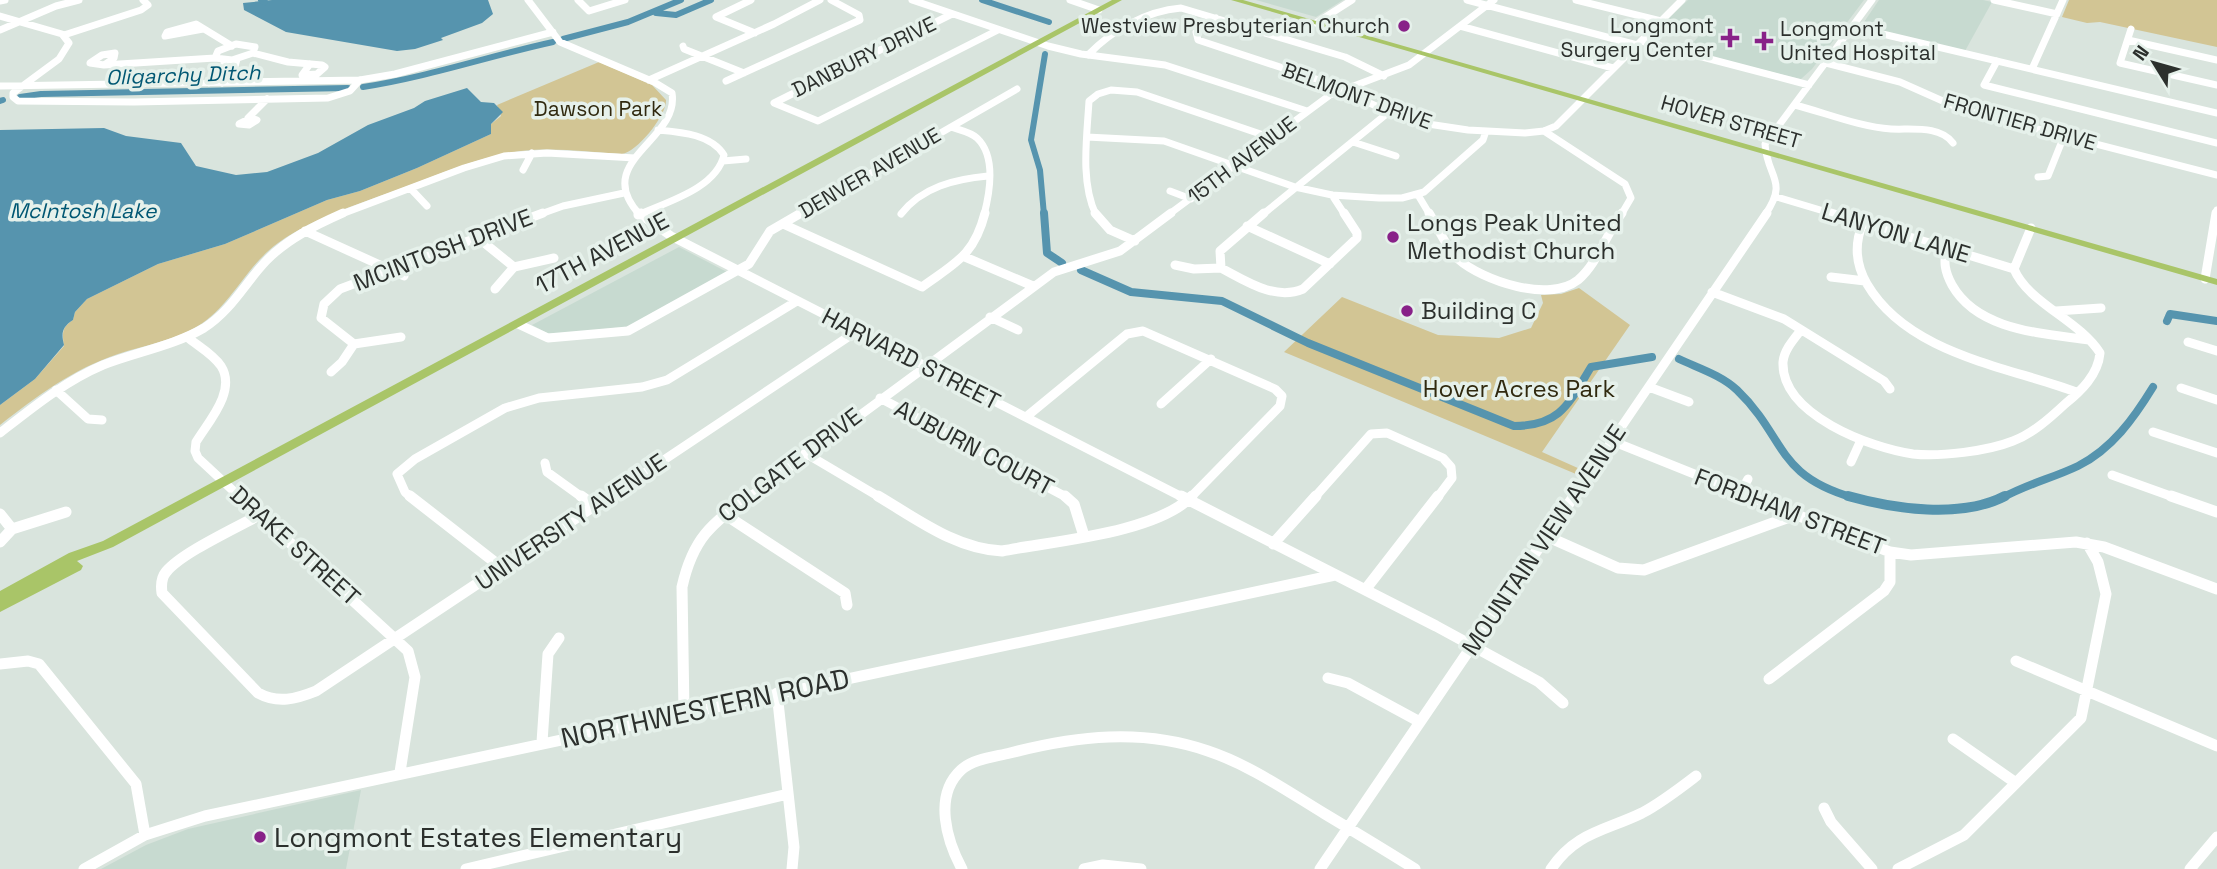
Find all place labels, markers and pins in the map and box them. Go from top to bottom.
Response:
place label: Westview Presbyterian Church [1081,12,1390,39]
place label: Longmont Surgery Center [1561,12,1714,63]
place label: Longmont United Hospital [1780,15,1936,66]
marker: Westview Presbyterian Church [1396,18,1412,34]
marker: Longmont Surgery Center [1720,28,1740,48]
marker: Longmont United Hospital [1754,31,1774,51]
place label: Longs Peak United Methodist Church [1407,207,1622,266]
marker: Longs Peak United Methodist Church [1385,229,1401,245]
place label: Building C [1421,295,1536,326]
marker: Building C [1399,303,1415,319]
place label: Longmont Estates Elementary [274,819,682,855]
marker: Longmont Estates Elementary [252,829,268,845]

